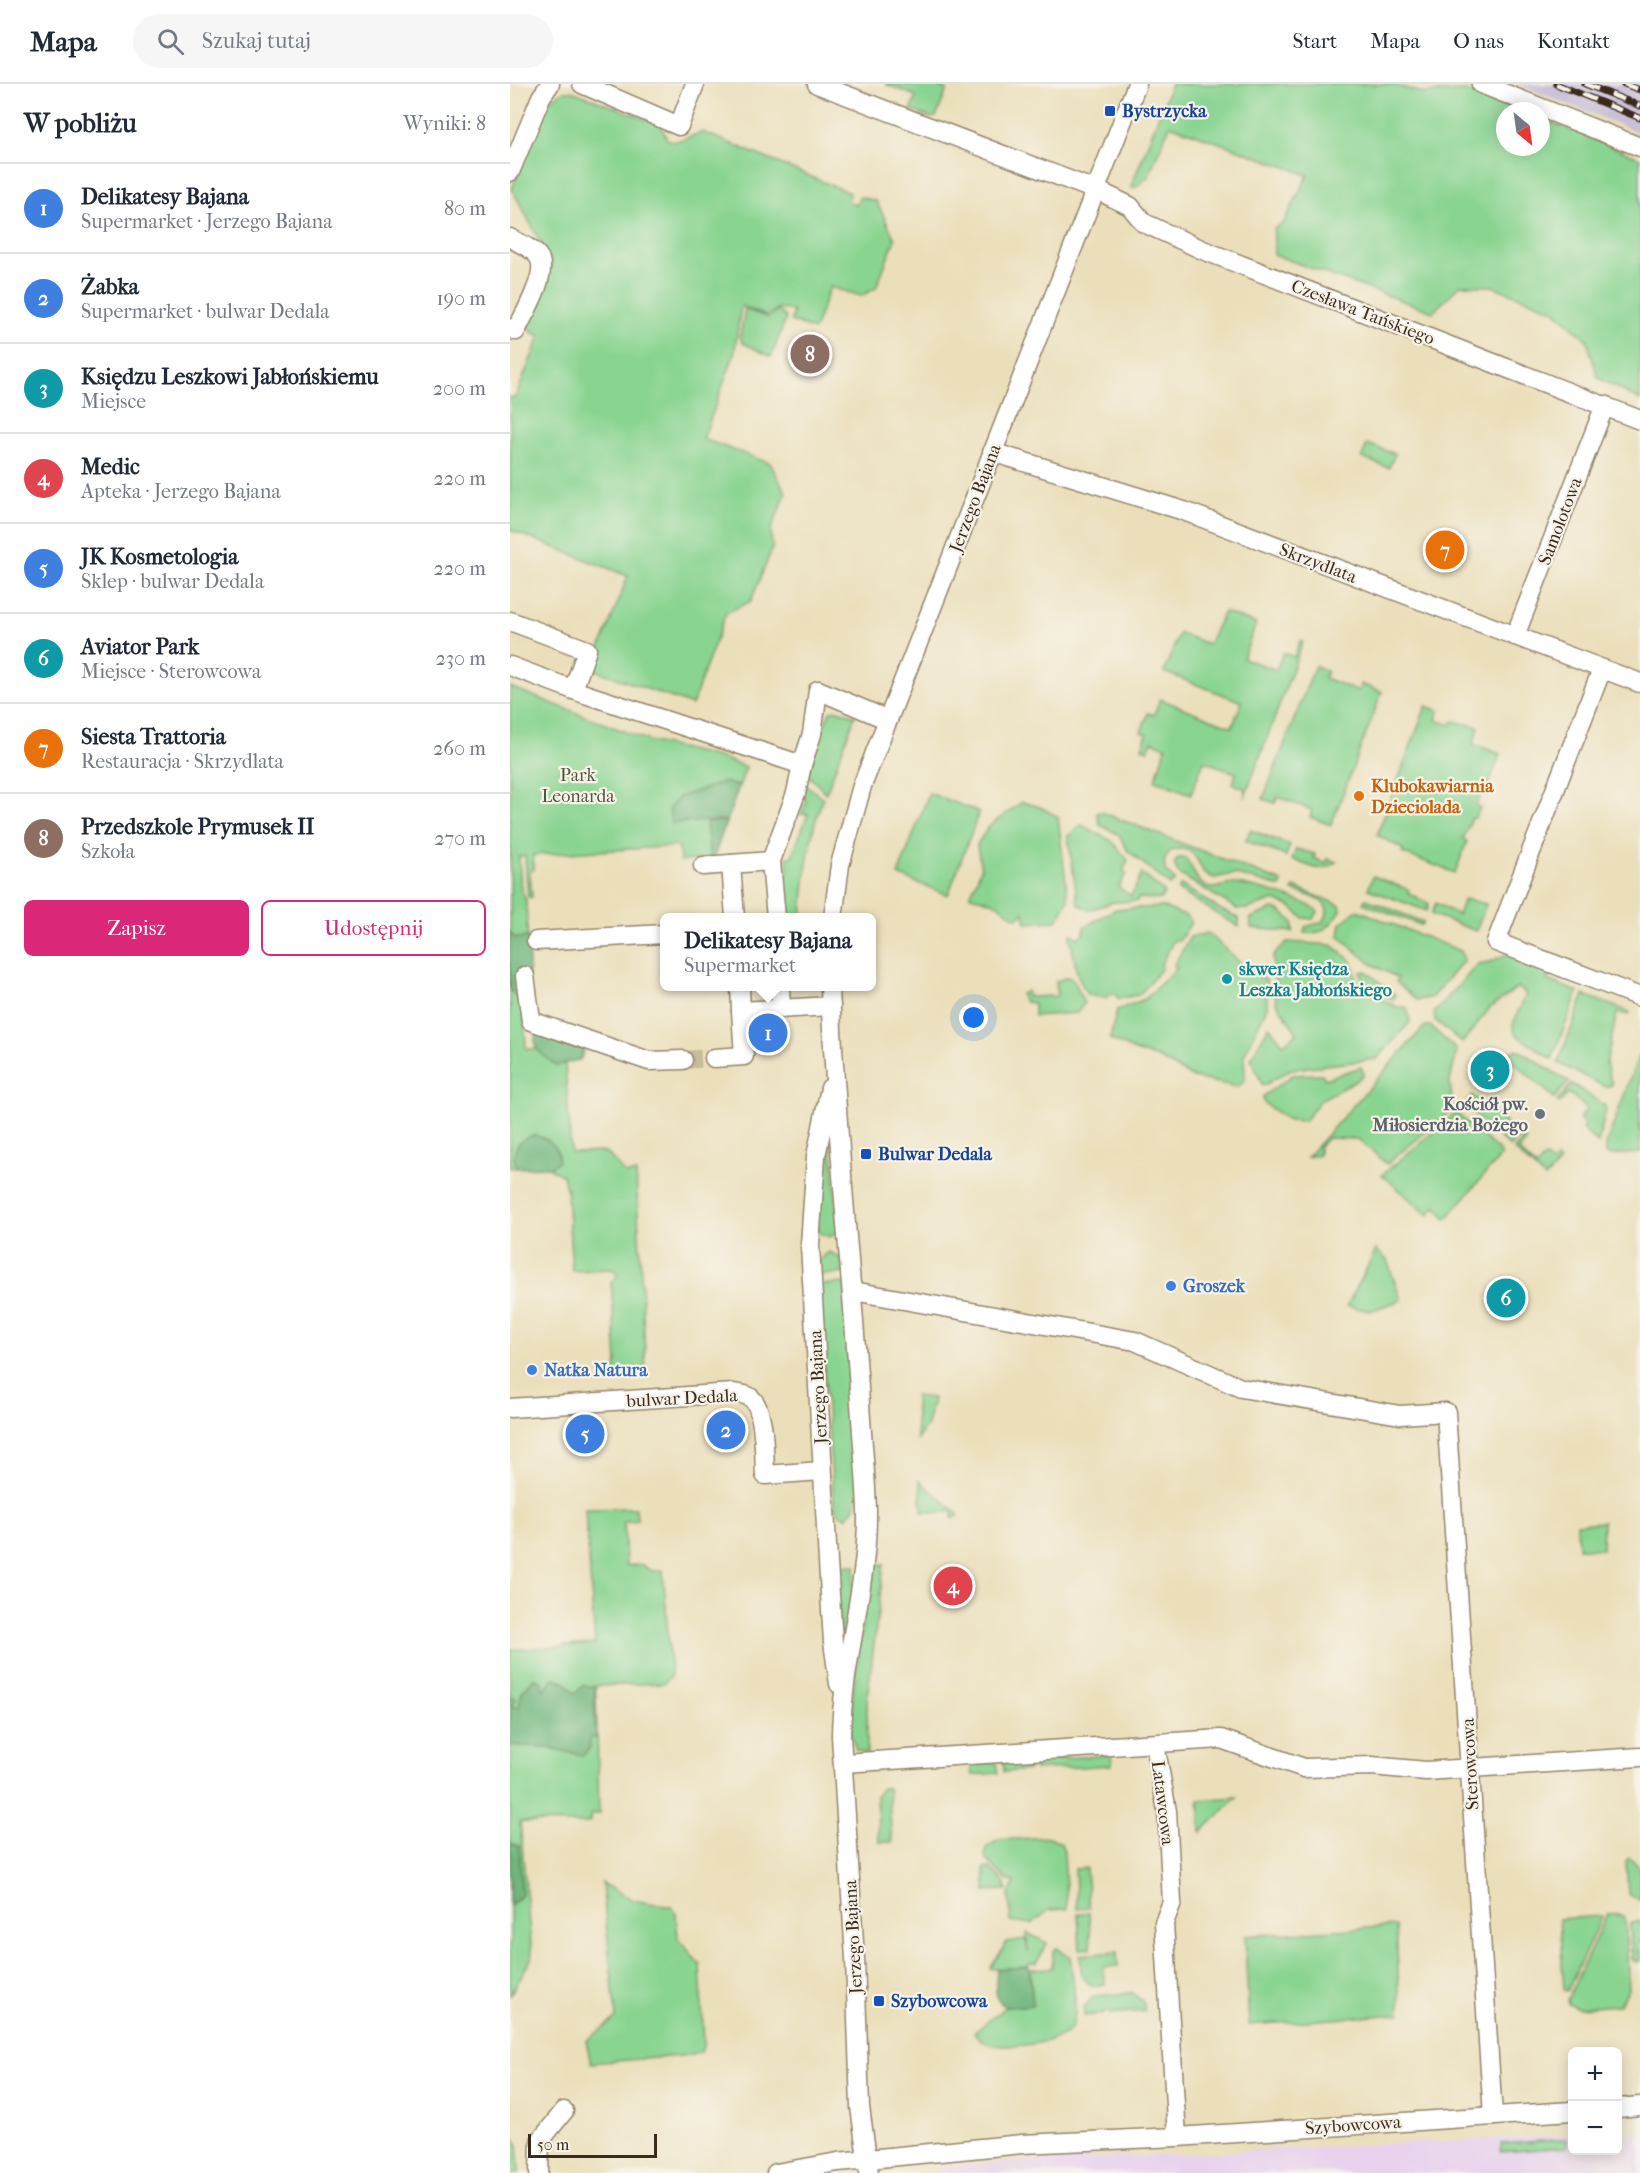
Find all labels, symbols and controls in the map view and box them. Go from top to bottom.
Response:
search box [133,14,553,68]
text: Mapa [30,25,97,58]
icon: search [154,25,187,58]
text: Szukaj tutaj [202,28,311,54]
text: Start [1293,29,1337,53]
text: Mapa [1370,29,1420,53]
text: O nas [1453,29,1504,53]
text: Kontakt [1537,29,1610,53]
place label: Bystrzycka [1122,101,1207,122]
north arrow [1496,102,1550,156]
marker: Bystrzycka [1103,104,1117,118]
text: W pobliżu [24,108,137,139]
text: Wyniki: 8 [403,112,486,135]
text: Delikatesy Bajana [81,184,249,210]
text: 1 [40,197,47,220]
text: 80 m [444,197,486,220]
text: Supermarket · Jerzego Bajana [81,210,332,233]
text: Żabka [81,274,139,300]
street label: Czesława Tańskiego [1288,275,1437,349]
text: 2 [38,287,49,310]
text: 190 m [436,287,486,310]
text: Supermarket · bulwar Dedala [81,300,329,323]
pin: 8 [790,332,830,376]
text: Księdzu Leszkowi Jabłońskiemu [81,364,379,390]
text: 3 [39,377,48,400]
text: 200 m [433,377,486,400]
text: Miejsce [81,390,146,413]
street label: Jerzego Bajana [945,441,1006,557]
text: Medic [81,454,140,480]
text: 4 [38,467,49,490]
text: 220 m [433,467,486,490]
street label: Samolotowa [1534,474,1587,568]
text: Apteka · Jerzego Bajana [81,480,281,503]
pin: 7 [1426,528,1464,572]
street label: Skrzydlata [1276,539,1360,588]
text: JK Kosmetologia [81,544,238,570]
text: 5 [39,557,48,580]
text: 220 m [433,557,486,580]
text: Sklep · bulwar Dedala [81,570,264,593]
text: Aviator Park [81,634,199,660]
text: 6 [38,647,49,670]
text: 230 m [436,647,486,670]
text: Miejsce · Sterowcowa [81,660,261,683]
text: Siesta Trattoria [81,724,226,750]
text: 7 [39,737,48,760]
text: 260 m [433,737,486,760]
text: Restauracja · Skrzydlata [81,750,284,773]
park label: Park Leonarda [541,765,615,807]
place label: Klubokawiarnia Dzieciolada [1371,776,1494,818]
marker: Klubokawiarnia Dzieciolada [1352,789,1366,803]
text: Przedszkole Prymusek II [81,814,314,840]
text: 8 [38,827,49,850]
text: 270 m [434,827,486,850]
text: Szkoła [81,840,135,863]
button: Zapisz [24,900,249,956]
button: Udostępnij [261,900,486,956]
popup [660,913,876,991]
text: Delikatesy Bajana [684,928,852,954]
text: Supermarket [684,954,796,977]
place label: skwer Księdza Leszka Jabłońskiego [1239,959,1392,1001]
marker: skwer Księdza Leszka Jabłońskiego [1220,972,1234,986]
your location [959,1003,988,1032]
pin: 1 [748,1010,788,1056]
pin: 3 [1470,1048,1510,1092]
place label: Kościół pw. Miłosierdzia Bożego [1371,1094,1529,1136]
marker: Kościół pw. Miłosierdzia Bożego [1533,1107,1547,1121]
place label: Bulwar Dedala [878,1144,992,1165]
marker: Bulwar Dedala [859,1147,873,1161]
place label: Groszek [1183,1276,1246,1297]
pin: 6 [1486,1276,1526,1320]
marker: Groszek [1164,1279,1178,1293]
street label: Jerzego Bajana [805,1329,832,1446]
place label: Natka Natura [544,1360,648,1381]
marker: Natka Natura [525,1363,539,1377]
street label: bulwar Dedala [625,1385,739,1412]
pin: 2 [706,1408,746,1452]
pin: 5 [566,1412,604,1456]
pin: 4 [934,1564,972,1608]
street label: Sterowcowa [1458,1717,1483,1811]
street label: Latawcowa [1147,1760,1178,1847]
street label: Jerzego Bajana [840,1879,867,1996]
place label: Szybowcowa [891,1991,988,2012]
marker: Szybowcowa [872,1994,886,2008]
map controls [1568,2047,1622,2155]
button: + [1568,2047,1622,2101]
button: − [1568,2101,1622,2155]
street label: Szybowcowa [1304,2112,1402,2139]
scale bar [528,2131,657,2158]
text: 50 m [537,2135,569,2154]

